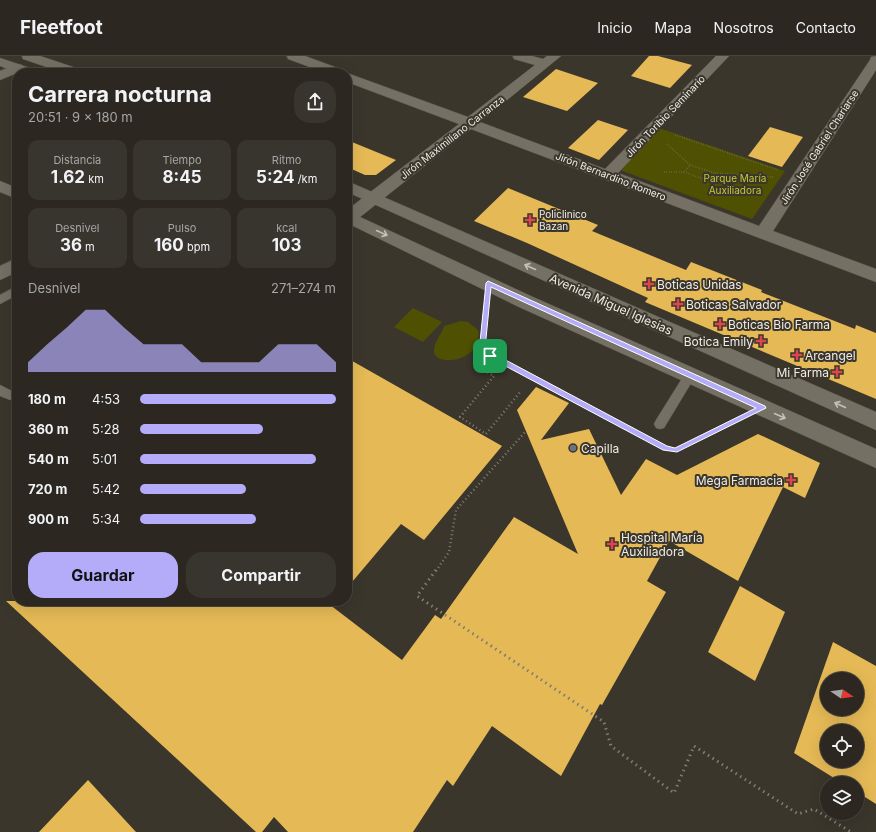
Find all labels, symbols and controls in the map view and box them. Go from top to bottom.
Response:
text: Fleetfoot [20,16,103,39]
text: Inicio [597,19,633,36]
text: Mapa [655,19,692,36]
text: Nosotros [714,19,774,36]
text: Contacto [796,19,856,36]
street label: Jirón Toribio Seminario [623,73,707,159]
text: Carrera nocturna [28,81,212,107]
button: share [294,81,336,123]
street label: Jirón José Gabriel Chariarse [777,87,861,207]
street label: Jirón Maximiliano Carranza [398,93,506,181]
text: 20:51 · 9 × 180 m [28,109,133,125]
street label: Jirón Bernardino Romero [554,149,668,203]
text: Distancia [53,153,101,167]
text: Tiempo [162,153,202,167]
text: Ritmo [272,153,301,167]
text: 1.62 [51,167,85,187]
text: 8:45 [162,167,202,187]
text: 5:24 [256,167,295,187]
text: km [85,172,104,186]
text: /km [295,172,317,186]
park label: Parque María Auxiliadora [704,172,766,196]
place label: Policlinico Bazan [539,208,587,232]
marker: Policlinico Bazan [524,214,536,226]
text: Desnivel [55,221,100,235]
text: Pulso [168,221,196,235]
text: kcal [276,221,297,235]
one-way arrow [376,230,388,237]
text: 36 [60,235,82,255]
text: 160 [154,235,184,255]
text: 103 [272,235,302,255]
text: m [82,240,95,254]
text: bpm [184,240,210,254]
one-way arrow [524,263,536,271]
street label: Avenida Miguel Iglesias [547,270,675,338]
place label: Boticas Unidas [657,277,742,292]
marker: Boticas Unidas [644,279,654,289]
text: Desnivel [28,280,80,296]
text: 271–274 m [271,280,336,296]
place label: Boticas Salvador [686,297,782,312]
marker: Boticas Salvador [673,299,683,309]
place label: Boticas Bio Farma [728,317,830,332]
marker: Boticas Bio Farma [715,319,725,329]
place label: Botica Emily [684,334,753,349]
marker: Botica Emily [756,336,766,346]
pin [473,339,507,373]
icon: arrive [479,345,501,367]
place label: Arcangel [805,348,856,363]
marker: Arcangel [792,350,802,360]
place label: Mi Farma [776,365,829,380]
marker: Mi Farma [832,367,842,377]
text: 180 m [28,391,66,407]
text: 4:53 [92,391,120,407]
one-way arrow [835,401,847,409]
one-way arrow [774,413,786,420]
text: 360 m [28,421,69,437]
text: 5:28 [92,421,120,437]
place label: Capilla [581,441,619,456]
marker: Capilla [568,443,578,453]
text: 540 m [28,451,69,467]
text: 5:01 [92,451,117,467]
place label: Mega Farmacia [696,473,783,488]
marker: Mega Farmacia [786,475,796,485]
text: 720 m [28,481,67,497]
text: 5:42 [92,481,120,497]
text: 900 m [28,511,69,527]
text: 5:34 [92,511,120,527]
place label: Hospital María Auxiliadora [621,530,703,559]
marker: Hospital María Auxiliadora [606,538,618,550]
button: Guardar [28,552,178,598]
button: Compartir [186,552,336,598]
north arrow [820,672,864,716]
map controls [820,672,864,820]
button: locate [820,724,864,768]
button: layers [820,776,864,820]

